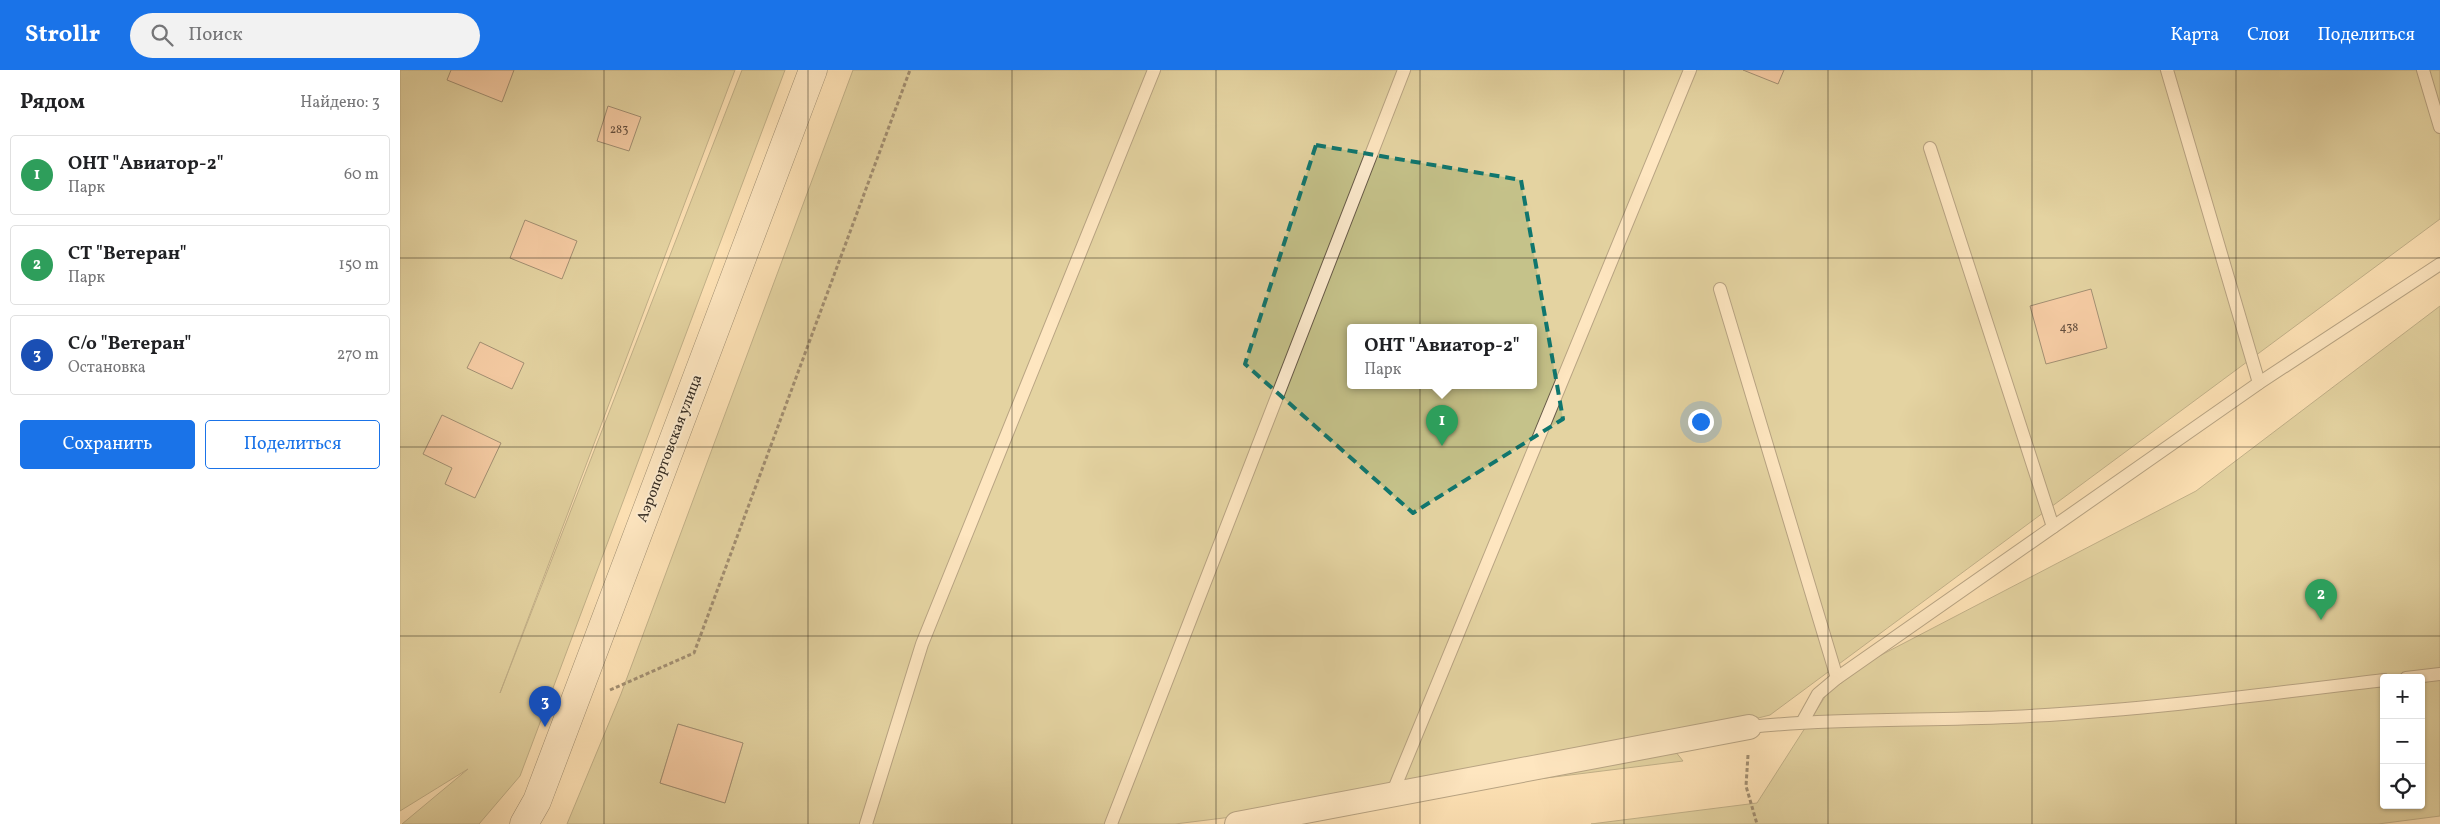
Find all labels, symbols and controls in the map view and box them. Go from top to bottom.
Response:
search box [130,13,480,58]
text: Strollr [25,18,100,52]
icon: search [148,21,176,49]
text: Поиск [188,22,243,48]
text: Карта [2171,23,2219,48]
text: Слои [2247,23,2289,48]
text: Поделиться [2317,23,2415,48]
text: Рядом [20,88,85,117]
text: Найдено: 3 [300,92,380,114]
house number: 283 [610,122,628,138]
text: ОНТ "Авиатор-2" [68,151,224,177]
text: 1 [34,164,40,186]
text: 60 m [344,164,379,186]
text: Парк [68,177,105,199]
text: СТ "Ветеран" [68,241,187,267]
text: 2 [33,254,41,276]
text: 150 m [338,254,379,276]
text: Парк [68,267,105,289]
house number: 438 [2060,320,2078,336]
popup [1347,324,1537,389]
text: С/о "Ветеран" [68,331,192,357]
text: ОНТ "Авиатор-2" [1364,333,1520,359]
text: 3 [33,344,41,366]
text: 270 m [337,344,379,366]
text: Остановка [68,357,146,379]
text: Парк [1364,359,1401,381]
street label: Аэропортовская улица [633,372,708,525]
pin: 1 [1426,405,1458,446]
your location [1688,409,1714,435]
button: Сохранить [20,420,195,469]
button: Поделиться [205,420,380,469]
pin: 2 [2305,579,2337,620]
map controls [2380,674,2425,809]
button: + [2380,674,2425,719]
pin: 3 [529,686,561,727]
button: − [2380,719,2425,764]
button: locate [2380,764,2425,809]

